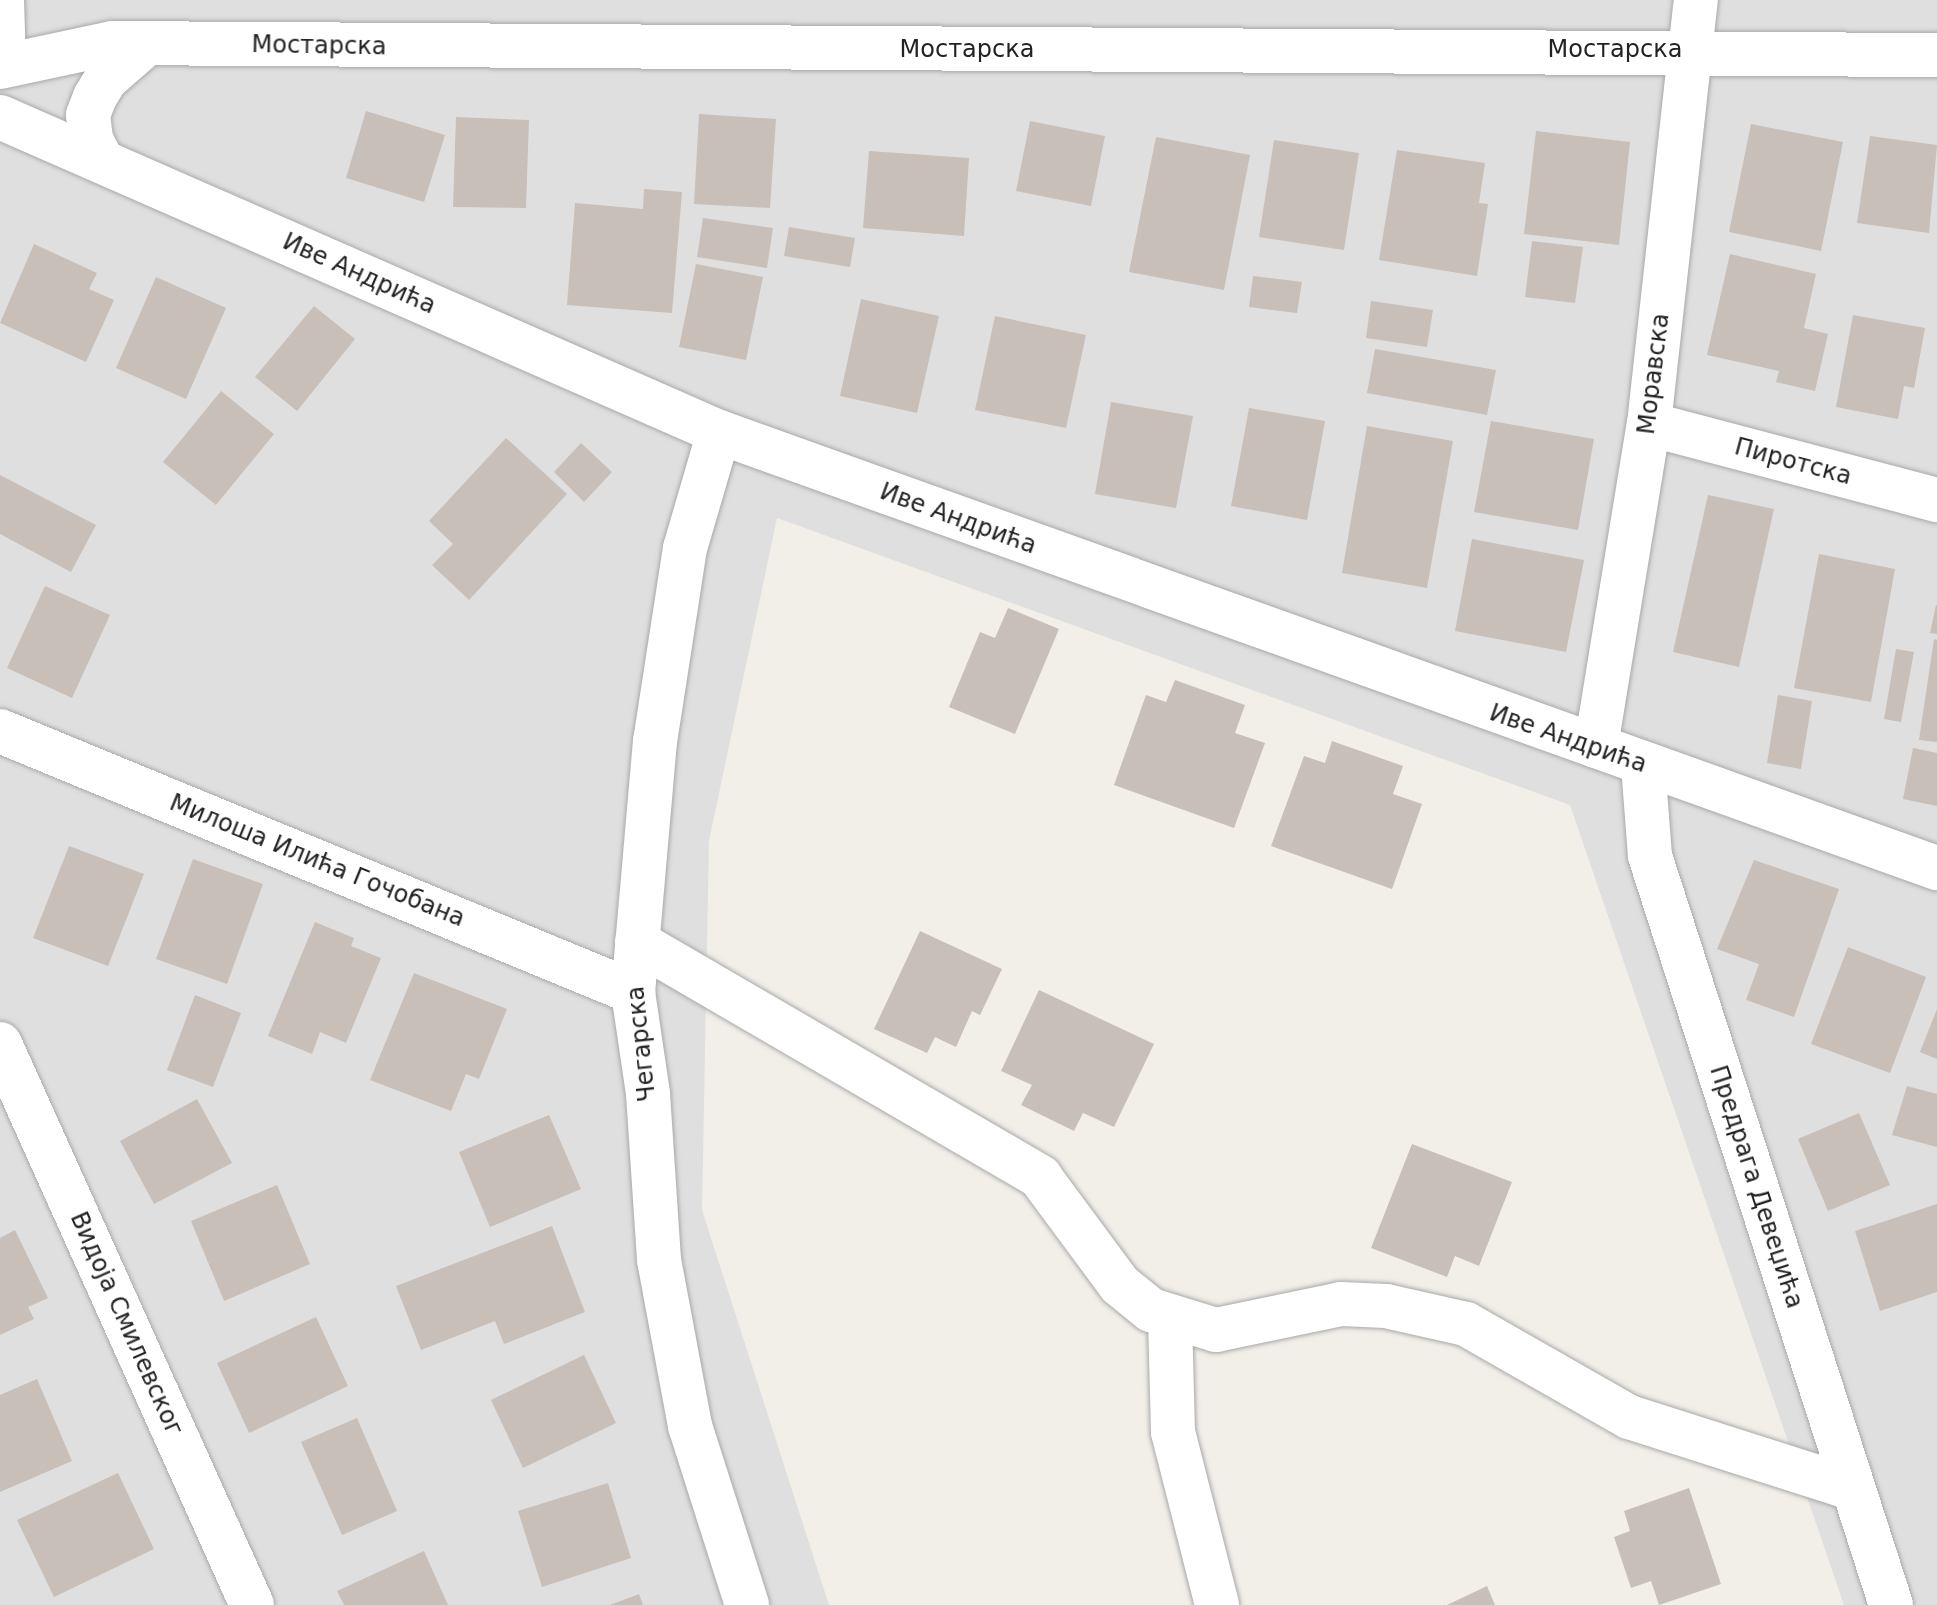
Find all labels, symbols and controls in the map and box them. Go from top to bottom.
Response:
street label: Мостарска [251,30,387,62]
street label: Мостарска [900,36,1034,64]
street label: Мостарска [1548,36,1682,64]
street label: Иве Андрића [278,227,440,321]
street label: Моравска [1632,312,1676,436]
street label: Пиротска [1731,433,1855,491]
street label: Иве Андрића [876,477,1040,561]
street label: Иве Андрића [1486,699,1650,779]
street label: Милоша Илића Гочобана [165,789,469,933]
street label: Чегарска [622,985,662,1103]
street label: Предрага Девеџића [1703,1062,1809,1312]
street label: Видоја Смилевског [64,1208,188,1440]

